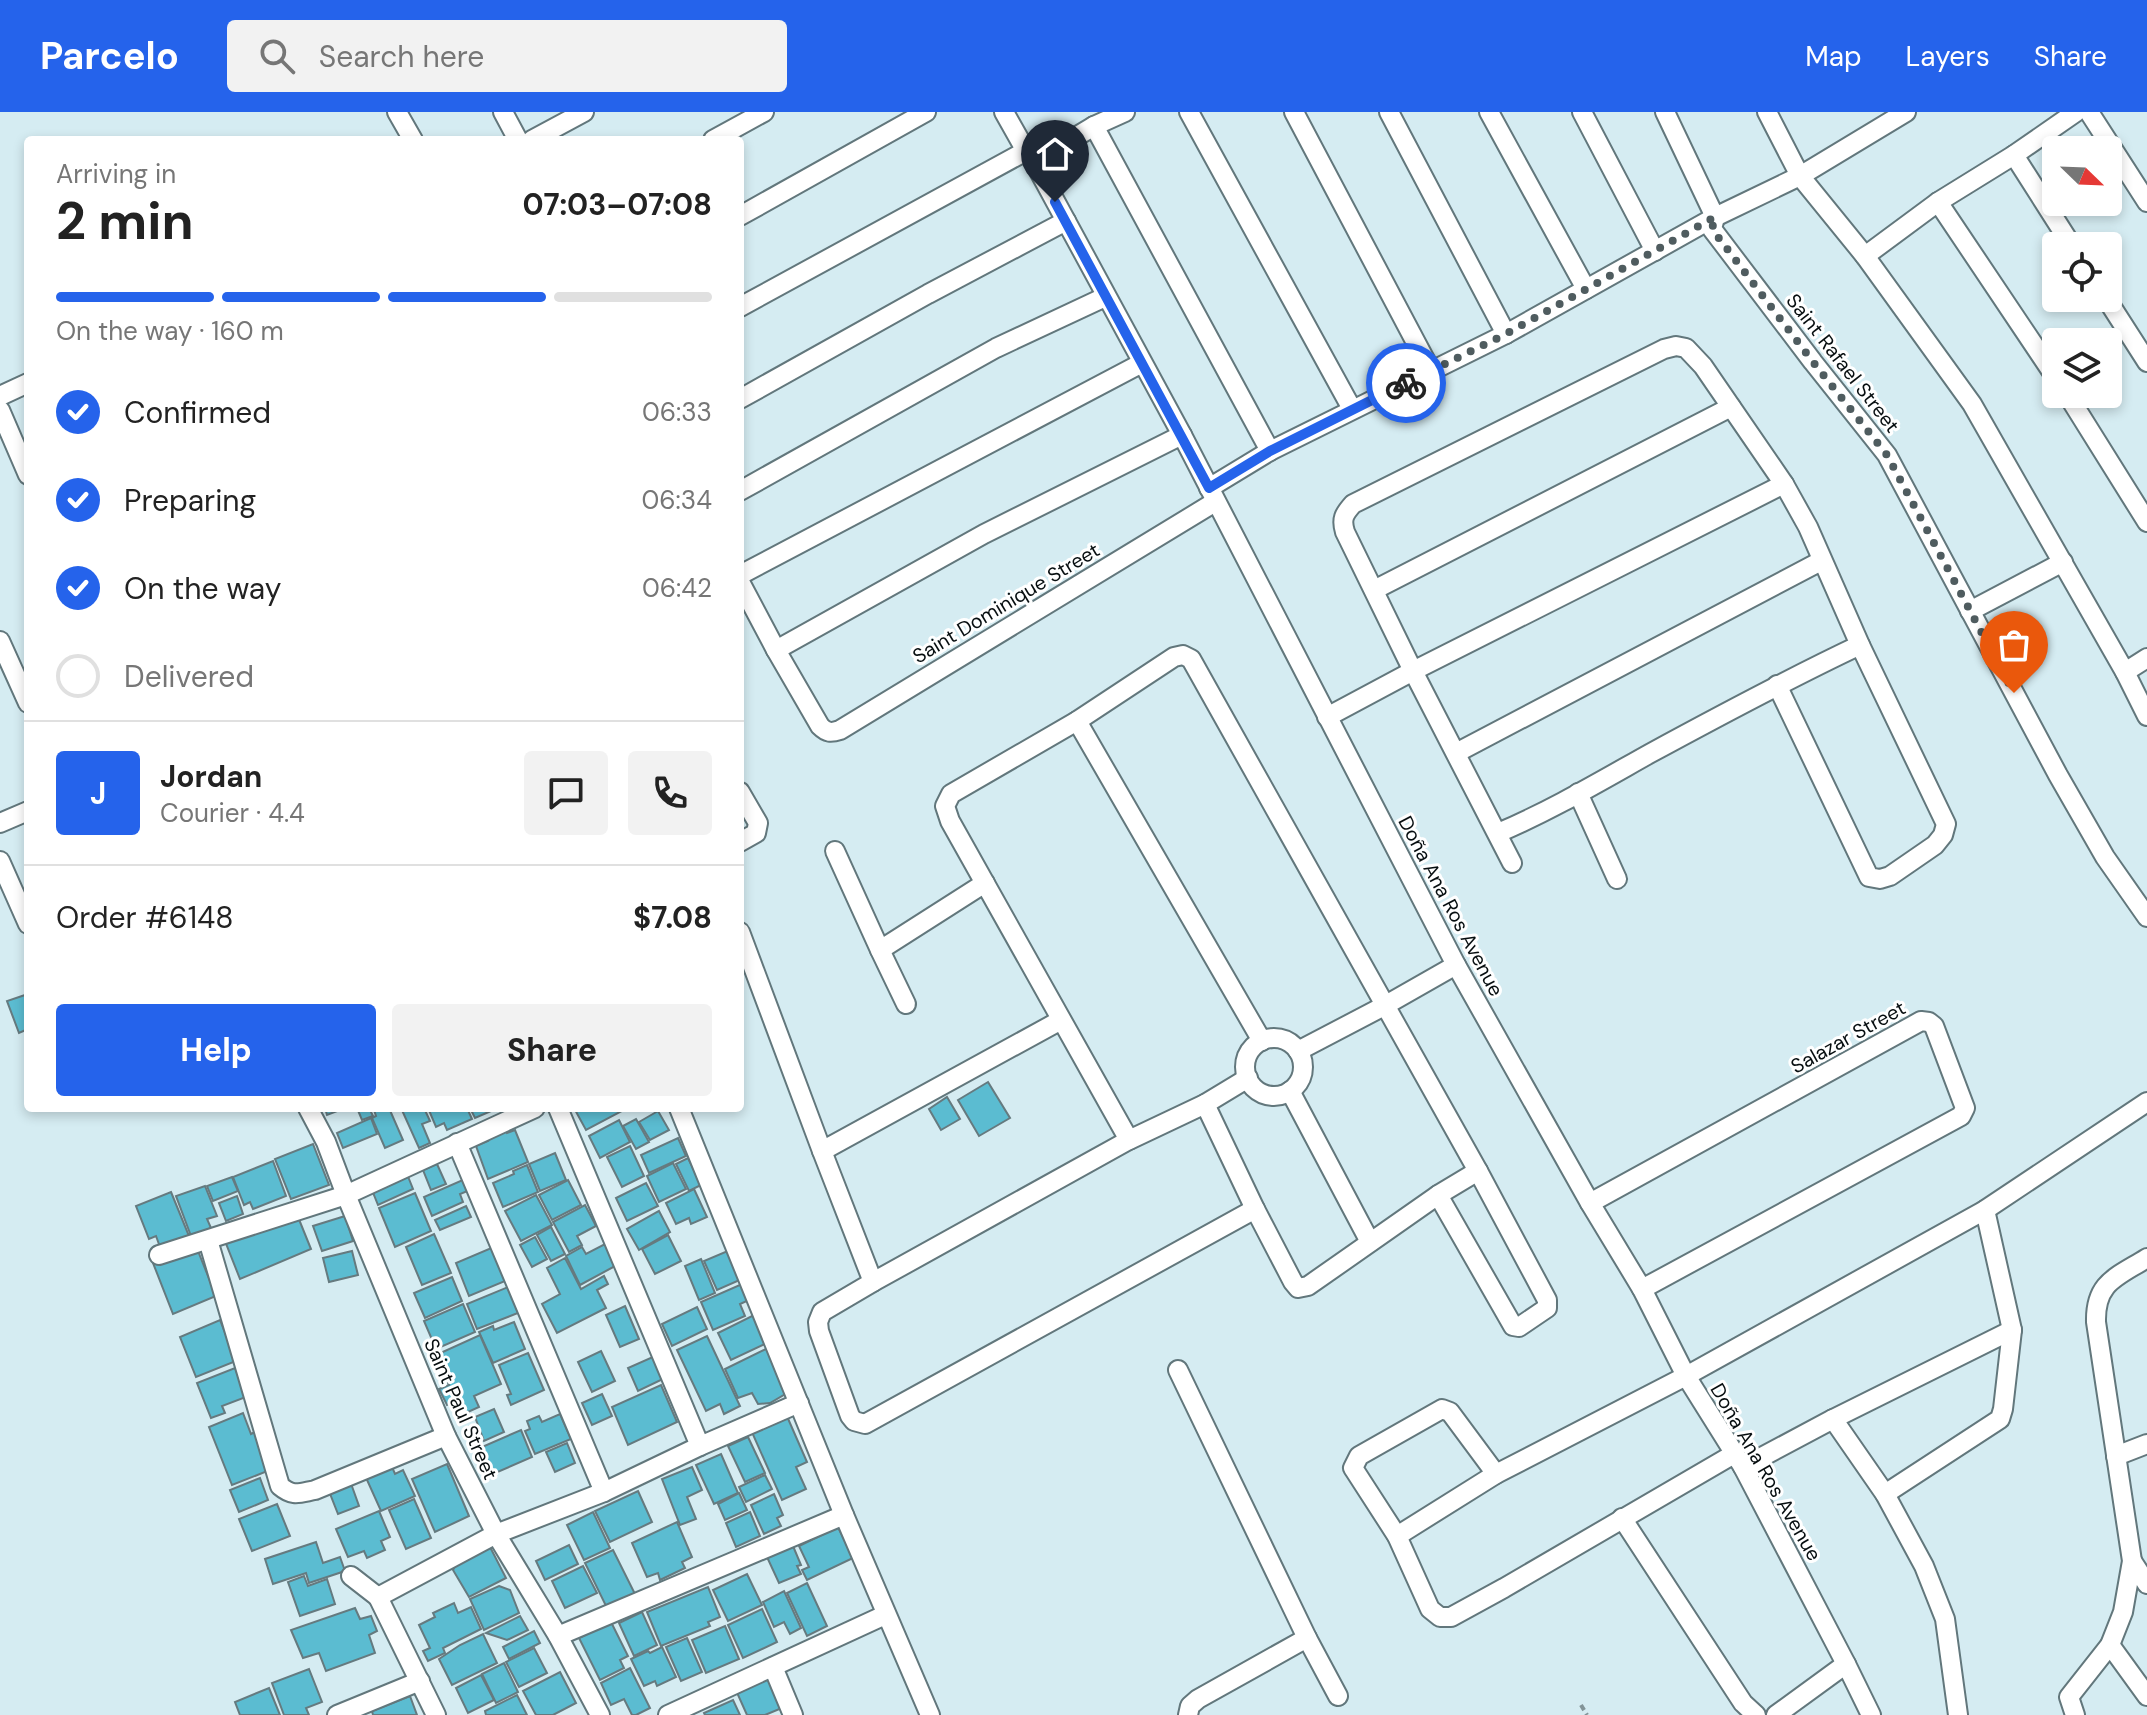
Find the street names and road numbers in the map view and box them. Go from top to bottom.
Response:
street label: Saint Rafael Street [1781,288,1906,438]
street label: Saint Dominique Street [908,537,1104,669]
street label: Doña Ana Ros Avenue [1392,811,1510,1001]
street label: Salazar Street [1786,995,1910,1079]
street label: Saint Paul Street [418,1334,504,1484]
street label: Doña Ana Ros Avenue [1705,1379,1827,1565]

